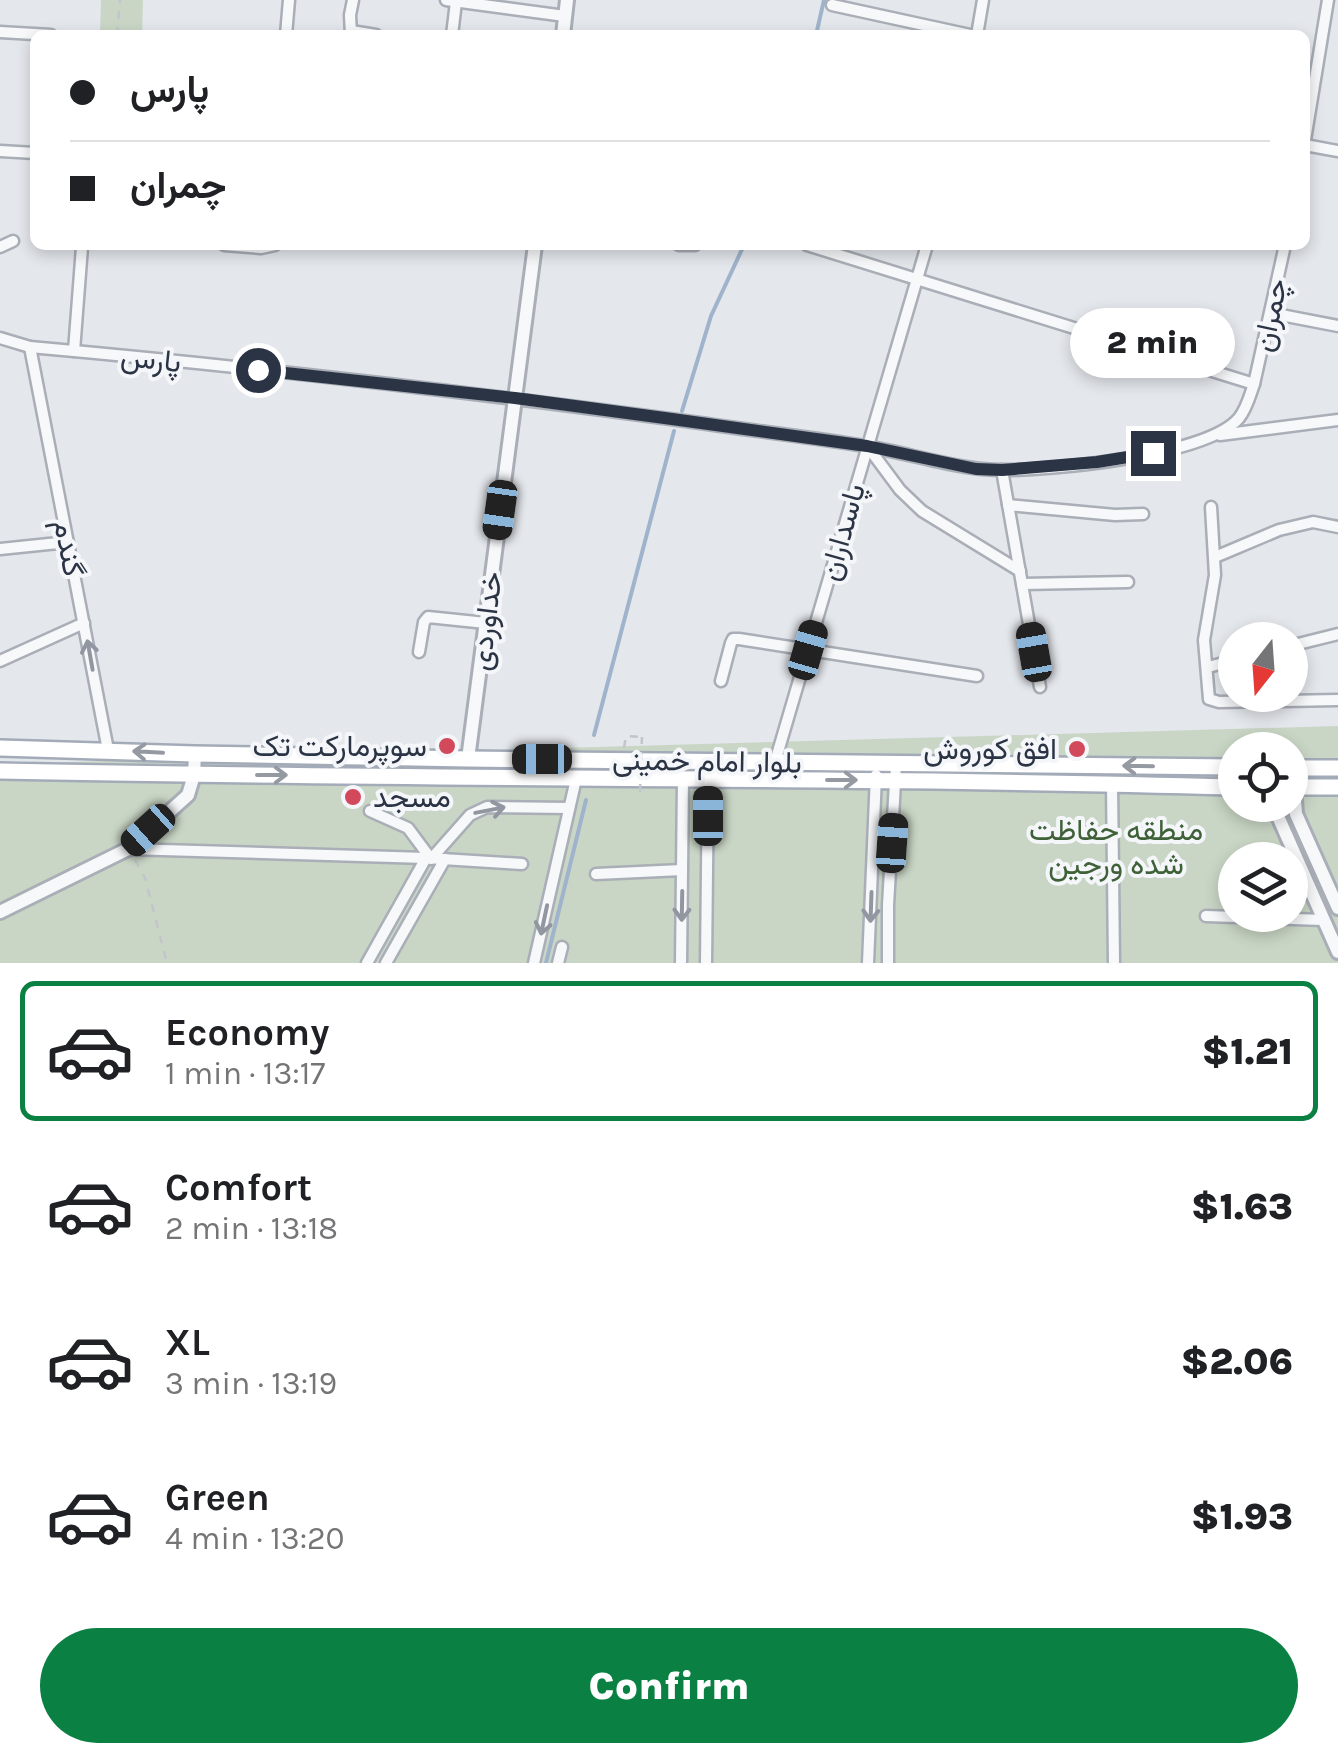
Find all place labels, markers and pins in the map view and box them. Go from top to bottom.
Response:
place label: سوپرمارکت تک [253,728,427,766]
place label: افق کوروش [923,731,1057,767]
marker: سوپرمارکت تک [436,735,458,757]
marker: افق کوروش [1066,738,1088,760]
place label: مسجد [373,779,451,815]
marker: مسجد [342,786,364,808]

